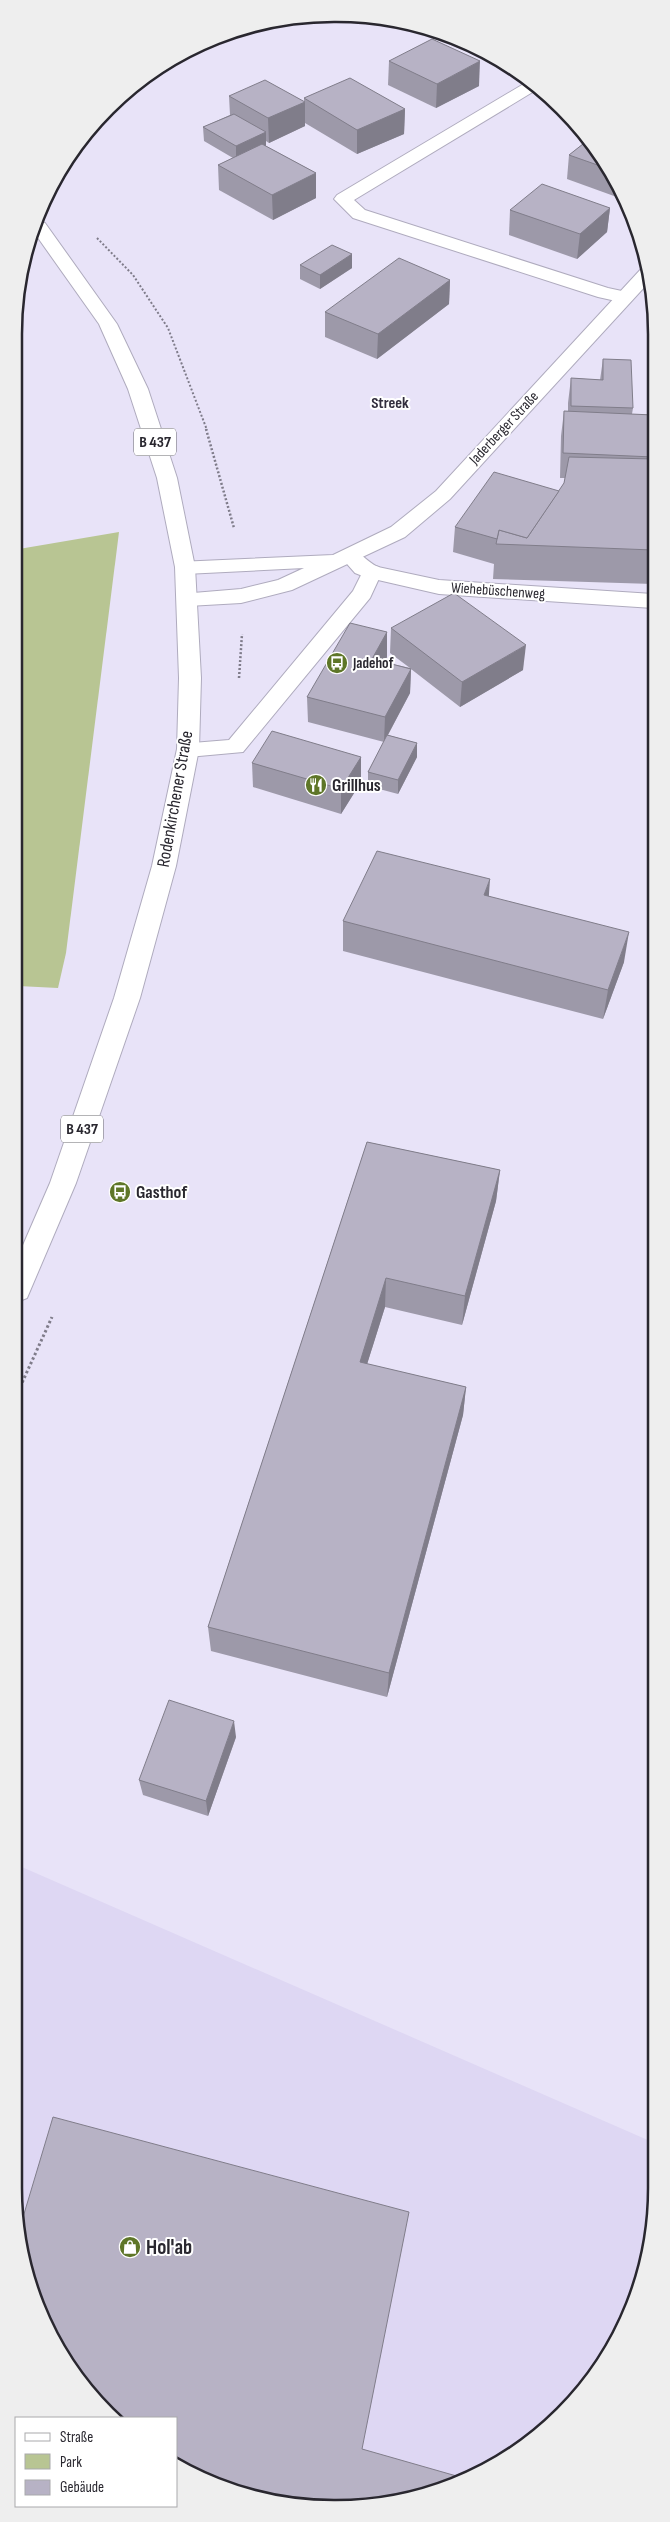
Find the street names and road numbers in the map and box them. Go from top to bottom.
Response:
street label: Jaderberger Straße [465,387,543,469]
road number: B 437 [134,428,176,456]
street label: Wiehebüschenweg [450,578,546,604]
street label: Rodenkirchener Straße [153,729,197,869]
road number: B 437 [61,1116,103,1142]

